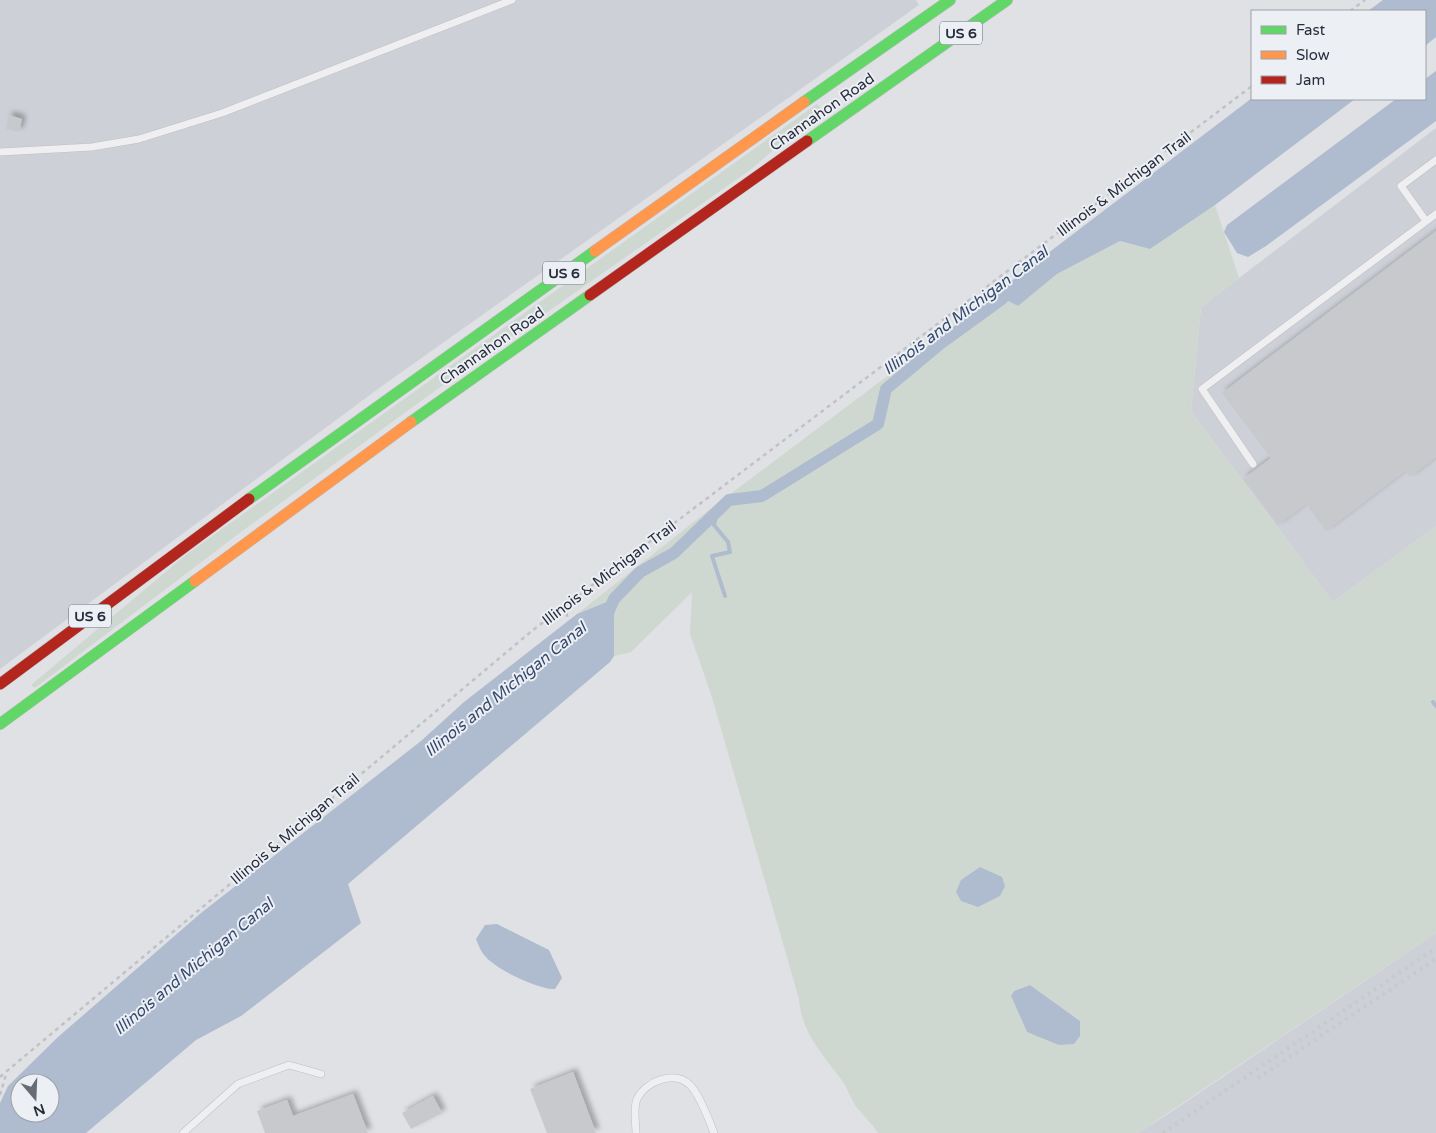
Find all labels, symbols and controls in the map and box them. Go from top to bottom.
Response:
legend [1251,10,1426,100]
text: Fast [1296,21,1326,39]
road number: US 6 [940,22,982,44]
text: Slow [1296,46,1330,64]
street label: Channahon Road [766,69,878,155]
text: Jam [1296,71,1325,89]
street label: Illinois & Michigan Trail [1053,128,1195,240]
water label: Illinois and Michigan Canal [879,241,1054,380]
road number: US 6 [543,262,585,284]
street label: Channahon Road [436,303,548,389]
street label: Illinois & Michigan Trail [538,517,680,629]
road number: US 6 [69,604,111,628]
water label: Illinois and Michigan Canal [421,617,592,761]
street label: Illinois & Michigan Trail [227,770,363,888]
water label: Illinois and Michigan Canal [110,893,279,1039]
north arrow [10,1073,60,1123]
text: N [31,1100,47,1120]

